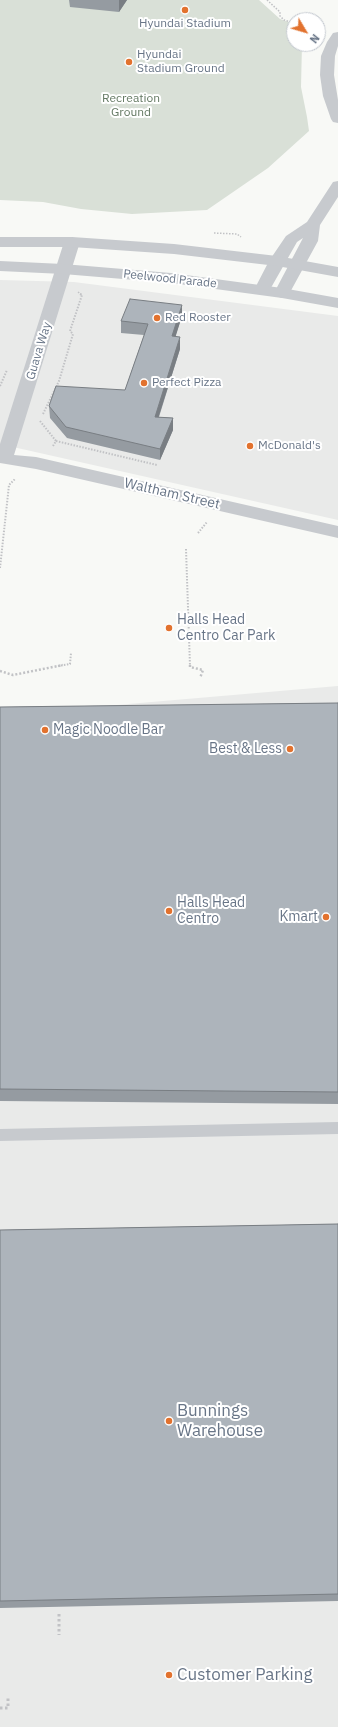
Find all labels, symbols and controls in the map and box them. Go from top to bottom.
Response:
marker: Hyundai Stadium [180,5,190,15]
north arrow [286,12,326,52]
place label: Hyundai Stadium [139,17,231,31]
text: N [307,31,323,46]
place label: Hyundai Stadium Ground [137,48,225,76]
marker: Hyundai Stadium Ground [124,57,134,67]
park label: Recreation Ground [102,92,160,120]
street label: Peelwood Parade [123,267,217,291]
place label: Red Rooster [165,311,231,325]
marker: Red Rooster [152,313,162,323]
street label: Guava Way [23,320,55,382]
place label: Perfect Pizza [152,376,221,390]
marker: Perfect Pizza [139,378,149,388]
place label: McDonald's [258,439,321,453]
marker: McDonald's [245,441,255,451]
street label: Waltham Street [122,475,222,513]
place label: Halls Head Centro Car Park [177,612,275,644]
marker: Halls Head Centro Car Park [164,623,174,633]
place label: Magic Noodle Bar [53,722,163,738]
marker: Magic Noodle Bar [40,725,50,735]
place label: Best & Less [209,741,282,757]
marker: Best & Less [285,744,295,754]
place label: Halls Head Centro [177,895,245,928]
marker: Halls Head Centro [164,906,174,916]
place label: Kmart [279,909,318,925]
marker: Kmart [321,912,331,922]
place label: Bunnings Warehouse [177,1401,263,1441]
marker: Bunnings Warehouse [164,1416,174,1426]
place label: Customer Parking [177,1665,313,1685]
marker: Customer Parking [164,1670,174,1680]

